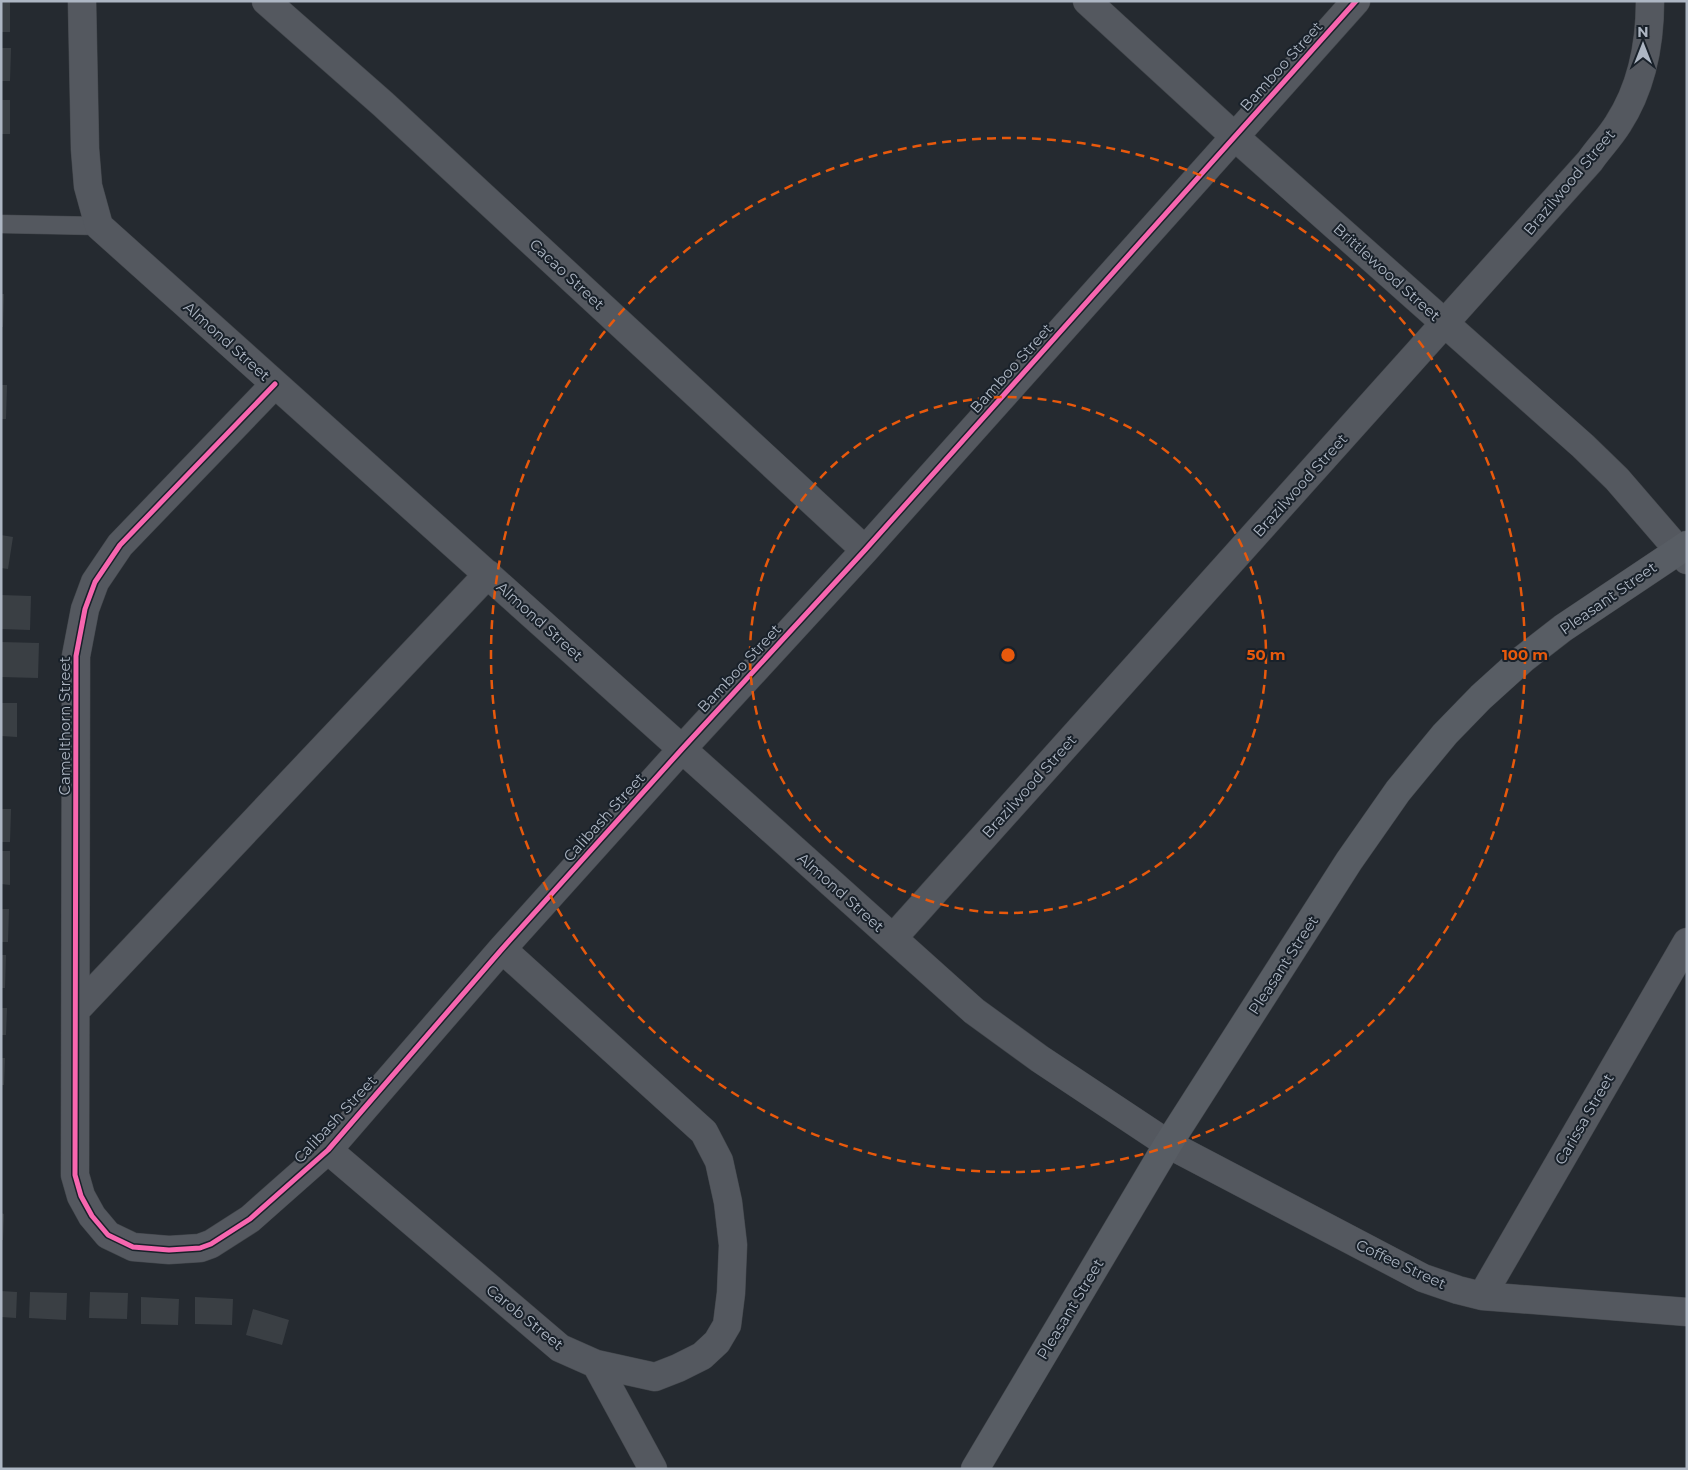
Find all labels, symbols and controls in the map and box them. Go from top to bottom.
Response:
street label: Bamboo Street [1236,17,1326,115]
north arrow [1618,20,1668,70]
text: N [1637,23,1649,41]
street label: Brazilwood Street [1519,125,1619,239]
street label: Brittlewood Street [1330,219,1444,325]
street label: Cacao Street [526,235,608,313]
street label: Almond Street [180,297,274,385]
street label: Bamboo Street [966,319,1056,417]
street label: Brazilwood Street [1249,429,1351,541]
street label: Pleasant Street [1556,557,1660,639]
street label: Almond Street [493,577,587,665]
street label: Bamboo Street [693,620,785,716]
text: 50 m [1246,645,1286,664]
text: 100 m [1502,645,1548,664]
centre of rings [999,646,1017,664]
street label: Camelthorn Street [55,656,74,796]
street label: Brazilwood Street [978,730,1080,842]
street label: Calibash Street [559,769,649,865]
street label: Almond Street [794,848,888,936]
street label: Pleasant Street [1244,912,1322,1018]
street label: Carissa Street [1550,1070,1618,1168]
street label: Calibash Street [289,1071,381,1167]
street label: Coffee Street [1353,1235,1449,1293]
street label: Pleasant Street [1032,1255,1108,1363]
street label: Carob Street [482,1280,568,1354]

